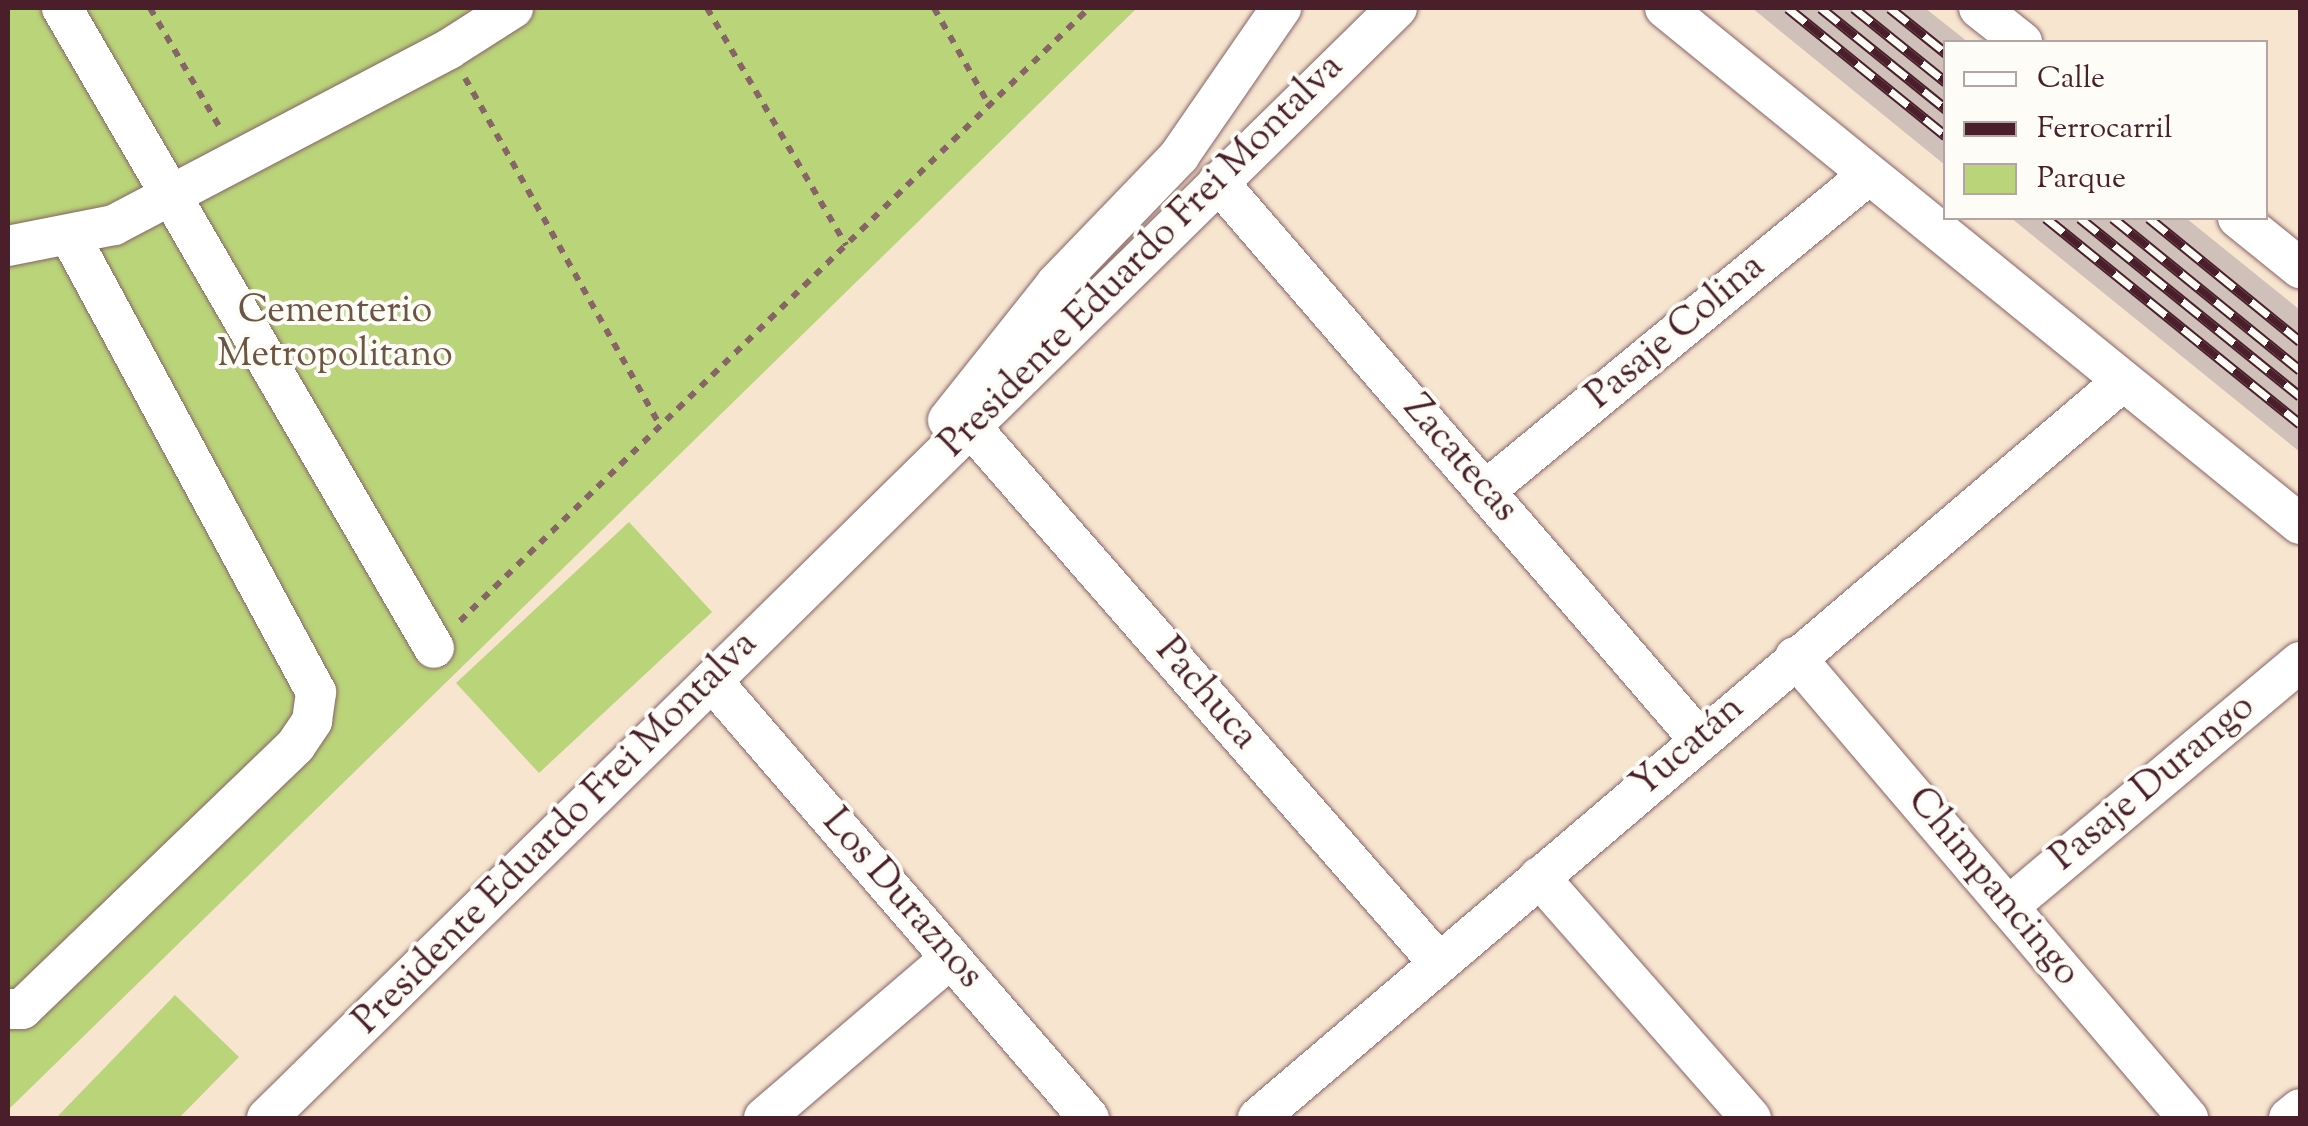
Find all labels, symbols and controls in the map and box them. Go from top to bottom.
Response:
legend [1943,40,2268,220]
street label: Presidente Eduardo Frei Montalva [932,46,1354,468]
text: Calle [2037,58,2105,101]
text: Ferrocarril [2037,108,2172,151]
text: Parque [2037,158,2126,201]
street label: Pasaje Colina [1579,245,1775,421]
park label: Cementerio Metropolitano [217,290,453,380]
street label: Zacatecas [1392,387,1526,533]
street label: Presidente Eduardo Frei Montalva [346,623,768,1045]
street label: Pachuca [1144,630,1266,760]
street label: Pasaje Durango [2043,686,2265,882]
street label: Yucatán [1624,687,1754,809]
street label: Chimpancingo [1896,780,2088,996]
street label: Los Duraznos [811,801,991,999]

